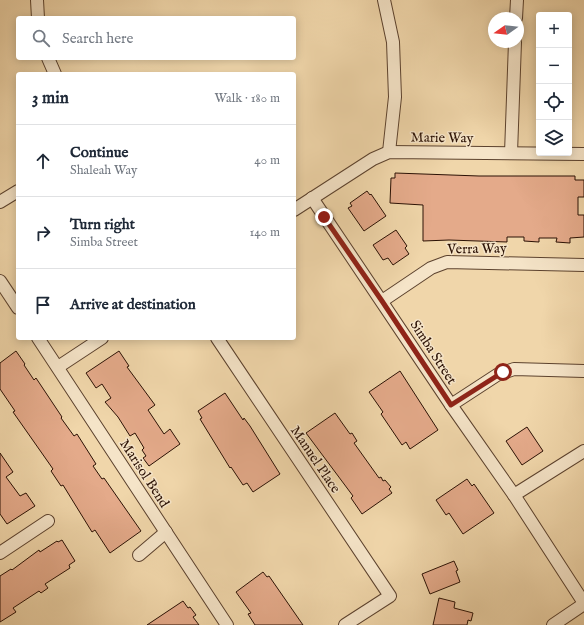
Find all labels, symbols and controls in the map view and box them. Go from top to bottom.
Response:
north arrow [488,12,524,48]
map controls [536,12,572,156]
button: + [536,12,572,48]
search box [16,16,296,60]
icon: search [30,27,52,49]
text: Search here [62,29,133,48]
button: − [536,48,572,84]
button: locate [536,84,572,120]
text: 3 min [32,88,69,109]
text: Walk · 180 m [215,90,280,107]
button: layers [536,120,572,156]
street label: Marie Way [410,128,474,148]
text: Continue [70,143,128,162]
icon: ahead [32,150,54,172]
text: 40 m [254,152,280,169]
text: Shaleah Way [70,162,138,179]
route end [315,208,333,226]
text: Turn right [70,215,135,234]
icon: right [32,222,54,244]
text: 140 m [250,224,280,241]
text: Simba Street [70,234,138,251]
street label: Verra Way [446,239,507,259]
icon: arrive [32,294,54,316]
text: Arrive at destination [70,295,196,314]
street label: Simba Street [406,317,461,388]
route start [494,363,512,381]
street label: Manuel Place [286,422,345,497]
street label: Marisol Bend [115,436,173,512]

